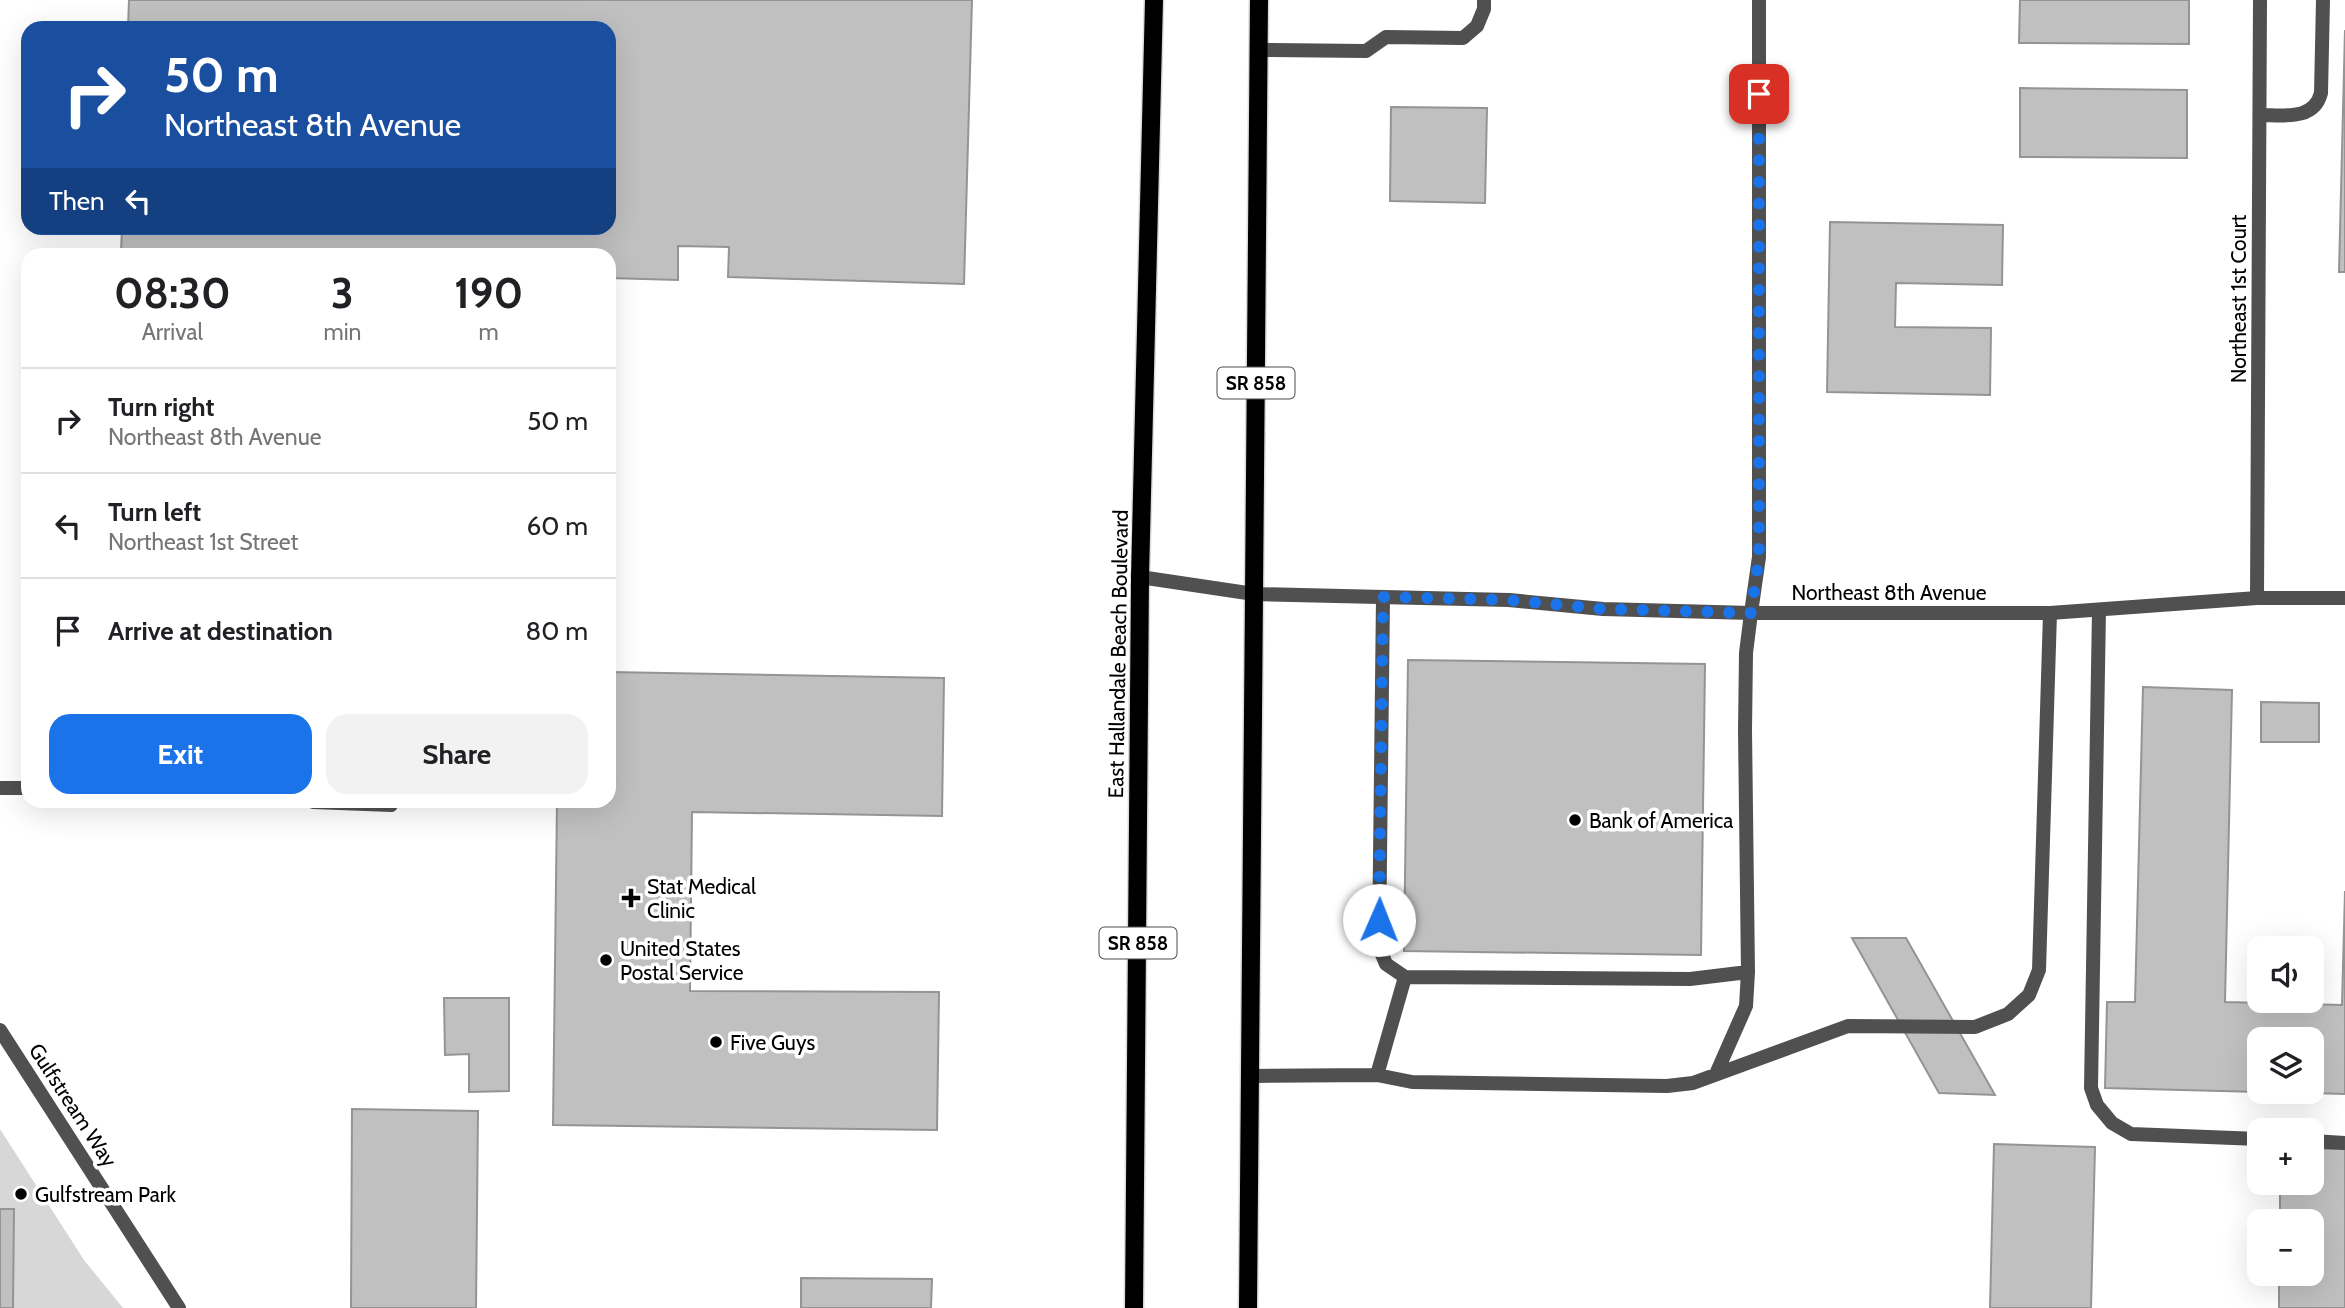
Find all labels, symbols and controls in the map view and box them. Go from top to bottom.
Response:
text: 50 m [164,45,279,104]
icon: right [49,49,140,140]
pin [1729,64,1789,124]
icon: arrive [1740,75,1778,113]
text: Northeast 8th Avenue [164,105,461,144]
icon: left [119,182,157,220]
text: Then [49,185,105,217]
street label: Northeast 1st Court [2226,215,2251,383]
text: 08:30 [114,267,231,319]
text: 3 [331,267,354,319]
text: 190 [454,267,523,319]
text: Arrival [142,318,203,346]
text: min [323,318,361,346]
text: m [479,318,499,346]
road number: SR 858 [1218,368,1294,398]
text: Turn right [108,391,214,423]
icon: right [49,402,87,440]
text: 50 m [527,405,588,437]
text: Northeast 8th Avenue [108,423,322,451]
text: Turn left [108,496,201,528]
icon: left [49,507,87,545]
street label: East Hallandale Beach Boulevard [1103,509,1133,799]
text: 60 m [526,510,588,542]
text: Northeast 1st Street [108,528,298,556]
street label: Northeast 8th Avenue [1792,580,1987,605]
icon: arrive [49,612,87,650]
text: Arrive at destination [108,615,333,647]
text: 80 m [525,615,588,647]
button: Exit [49,714,312,794]
button: Share [326,714,588,794]
place label: Bank of America [1589,808,1733,833]
marker: Bank of America [1567,812,1583,828]
place label: Stat Medical Clinic [647,874,756,923]
position arrow [1342,883,1416,957]
marker: Stat Medical Clinic [621,888,641,908]
road number: SR 858 [1100,928,1176,959]
place label: United States Postal Service [620,936,744,985]
map controls [2247,936,2324,1286]
button: sound [2247,936,2324,1013]
marker: United States Postal Service [598,952,614,968]
button: layers [2247,1027,2324,1104]
place label: Five Guys [730,1030,815,1055]
marker: Five Guys [708,1034,724,1050]
street label: Gulfstream Way [24,1039,122,1172]
button: + [2247,1118,2324,1195]
place label: Gulfstream Park [35,1182,176,1207]
marker: Gulfstream Park [13,1186,29,1202]
button: − [2247,1209,2324,1286]

